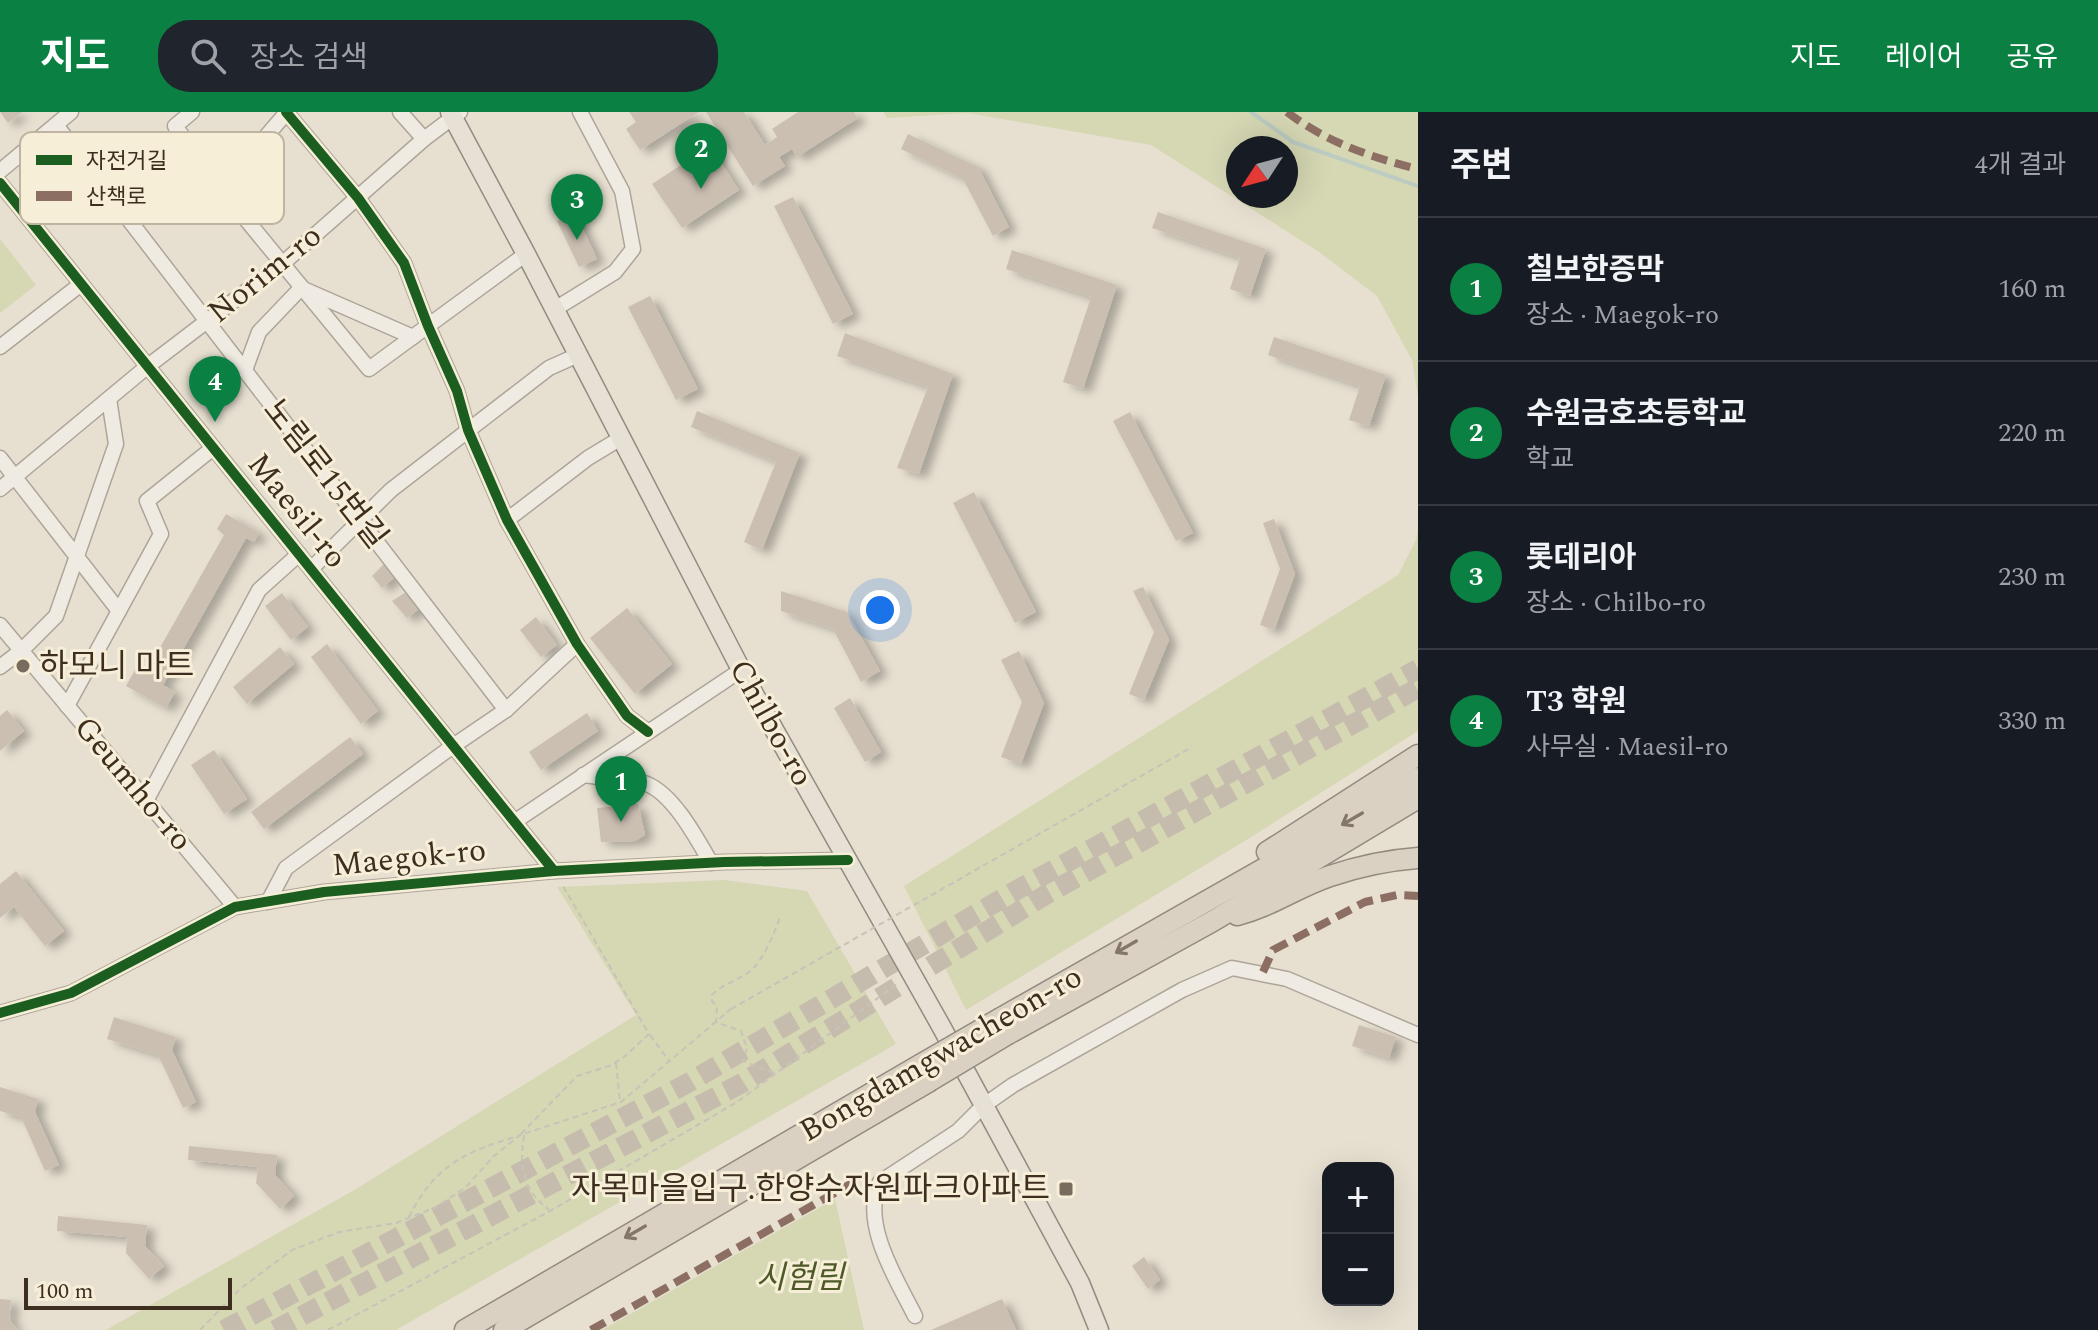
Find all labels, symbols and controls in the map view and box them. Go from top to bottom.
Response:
search box [158,20,718,92]
text: 지도 [40,29,110,87]
icon: search [186,34,230,78]
text: 장소 검색 [250,35,368,81]
text: 지도 [1790,36,1841,79]
text: 레이어 [1885,36,1962,79]
text: 공유 [2006,36,2058,79]
pin: 2 [675,123,727,189]
legend [20,132,284,224]
north arrow [1226,136,1298,208]
text: 주변 [1450,140,1513,192]
text: 자전거길 [86,145,167,178]
text: 4개 결과 [1975,145,2066,185]
pin: 3 [551,174,603,240]
text: 산책로 [86,181,147,214]
street label: Norim-ro [197,212,333,336]
text: 칠보한증막 [1526,247,1664,293]
text: 1 [1469,269,1483,309]
text: 160 m [1998,269,2066,309]
text: 장소 · Maegok-ro [1526,295,1719,335]
pin: 4 [189,356,241,422]
street label: 노림로15번길 [251,388,399,560]
text: 수원금호초등학교 [1526,391,1747,437]
text: 2 [1469,413,1483,453]
text: 220 m [1998,413,2066,453]
text: 학교 [1526,439,1574,479]
street label: Maesil-ro [235,442,359,580]
text: 롯데리아 [1526,535,1636,581]
text: 3 [1469,557,1483,597]
text: 230 m [1998,557,2066,597]
text: 장소 · Chilbo-ro [1526,583,1706,623]
your location [860,590,900,630]
place label: 하모니 마트 [39,642,194,691]
street label: Chilbo-ro [716,650,826,796]
marker: 하모니 마트 [14,657,32,675]
text: T3 학원 [1526,679,1627,725]
text: 4 [1469,701,1483,741]
text: 330 m [1998,701,2066,741]
street label: Geumho-ro [62,706,204,862]
text: 사무실 · Maesil-ro [1526,727,1729,767]
pin: 1 [595,756,647,822]
one-way arrow [1341,811,1364,827]
street label: Maegok-ro [329,826,489,890]
one-way arrow [1114,940,1138,955]
street label: Bongdamgwacheon-ro [790,953,1092,1155]
map controls [1322,1162,1394,1306]
button: + [1322,1162,1394,1234]
place label: 자목마을입구.한양수자원파크아파트 [571,1165,1050,1214]
marker: 자목마을입구.한양수자원파크아파트 [1057,1180,1075,1198]
one-way arrow [624,1224,647,1240]
button: − [1322,1234,1394,1306]
park label: 시험림 [756,1254,847,1303]
scale bar [24,1274,232,1310]
text: 100 m [36,1275,93,1308]

